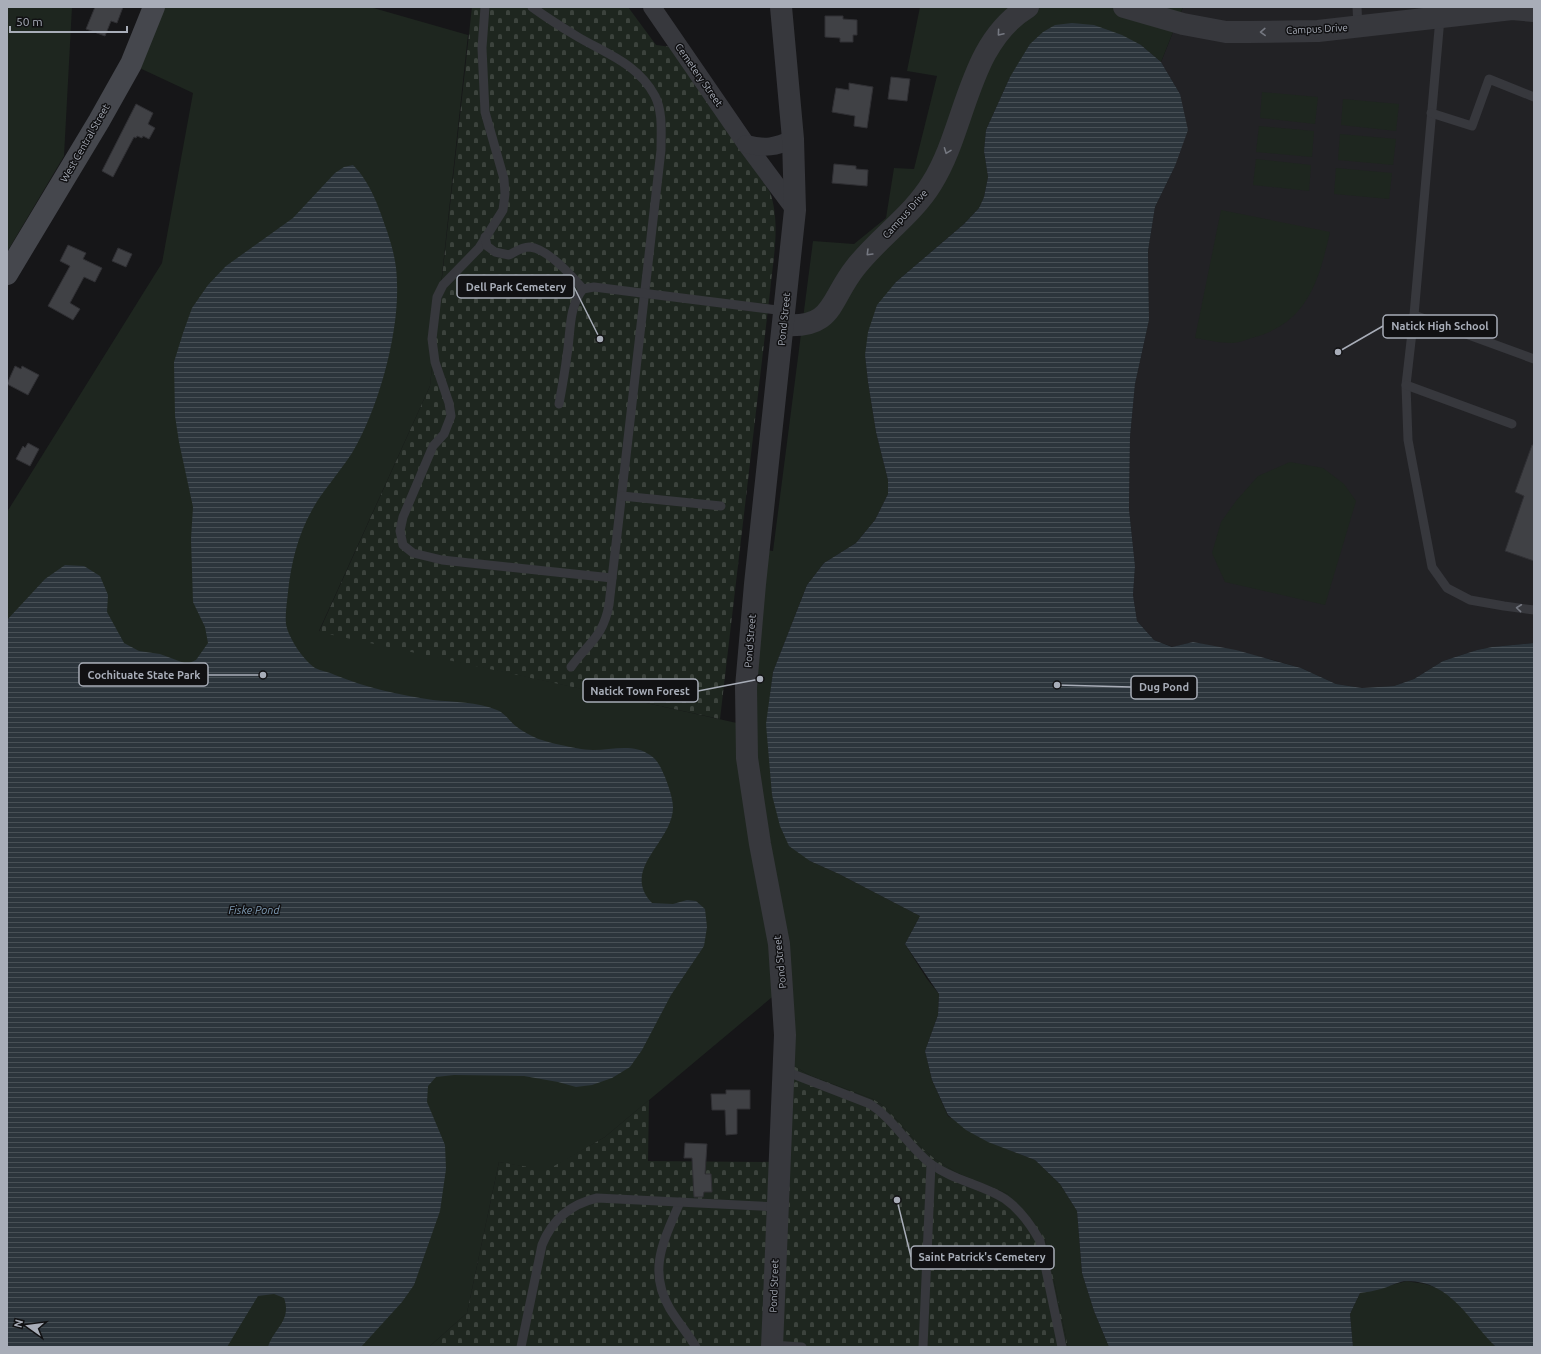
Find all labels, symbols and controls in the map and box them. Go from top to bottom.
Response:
scale bar [10,8,127,34]
text: 50 m [16,15,43,28]
street label: Campus Drive [1286,22,1348,36]
one-way arrow [997,28,1004,36]
one-way arrow [1260,28,1266,36]
street label: Cemetery Street [673,41,725,109]
street label: West Central Street [58,102,112,184]
one-way arrow [944,148,952,155]
street label: Campus Drive [880,187,930,241]
one-way arrow [866,248,873,256]
callout: Dell Park Cemetery [457,275,574,298]
text: Dell Park Cemetery [466,281,566,293]
street label: Pond Street [776,292,792,346]
callout: Natick High School [1383,315,1497,338]
text: Natick High School [1391,320,1489,332]
one-way arrow [1516,604,1522,613]
street label: Pond Street [742,614,758,668]
callout: Cochituate State Park [79,663,208,686]
text: Cochituate State Park [88,669,201,681]
callout: Dug Pond [1131,676,1197,699]
callout: Natick Town Forest [583,679,698,702]
text: Dug Pond [1139,681,1189,693]
text: Natick Town Forest [590,685,690,697]
water label: Fiske Pond [228,904,280,916]
street label: Pond Street [772,935,788,989]
callout: Saint Patrick's Cemetery [911,1246,1054,1269]
text: Saint Patrick's Cemetery [919,1251,1046,1263]
street label: Pond Street [768,1259,780,1313]
north arrow [8,1306,48,1346]
text: N [11,1318,25,1329]

